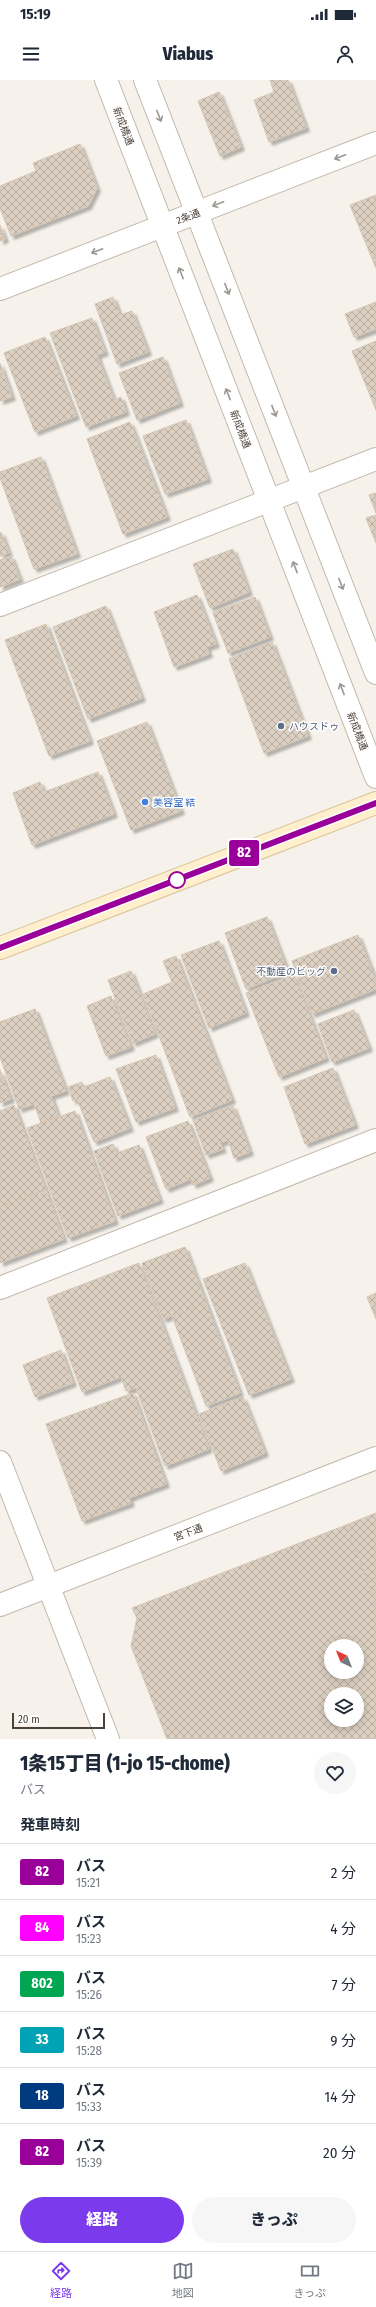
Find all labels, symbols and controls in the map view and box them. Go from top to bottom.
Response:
text: 15:19 [20,5,51,23]
icon: menu [20,43,42,65]
text: Viabus [163,43,213,65]
icon: person [334,43,356,65]
street label: 新成橋通 [110,106,136,147]
one-way arrow [155,110,163,122]
one-way arrow [334,154,346,162]
one-way arrow [213,201,225,209]
street label: 2条通 [175,207,202,227]
one-way arrow [92,248,104,256]
one-way arrow [176,267,184,279]
one-way arrow [223,283,231,295]
one-way arrow [223,388,231,400]
one-way arrow [270,404,278,416]
street label: 新成橋通 [227,409,253,450]
one-way arrow [290,562,298,574]
one-way arrow [338,577,346,589]
one-way arrow [337,683,345,695]
street label: 新成橋通 [344,711,370,752]
marker: ハウスドゥ [276,721,286,731]
place label: ハウスドゥ [289,721,339,733]
marker: 美容室 結 [140,797,150,807]
place label: 美容室 結 [153,797,195,809]
line badge: 82 [226,840,262,866]
text: 82 [237,844,251,861]
unlabelled marker [168,871,186,889]
place label: 不動産のビッグ [256,966,326,978]
marker: 不動産のビッグ [329,966,339,976]
street label: 宮下通 [172,1522,205,1544]
north arrow [324,1639,364,1679]
map controls [324,1639,364,1727]
button: layers [324,1687,364,1727]
scale bar [12,1711,105,1730]
text: 20 m [18,1713,40,1726]
text: 1条15丁目 (1-jo 15-chome) [20,1752,230,1775]
button: heart [314,1752,356,1794]
text: バス [20,1782,46,1797]
text: 発車時刻 [20,1816,80,1834]
text: バス [76,1857,106,1875]
text: 82 [35,1863,49,1880]
text: 2 分 [331,1864,356,1882]
text: 15:21 [76,1875,100,1890]
text: バス [76,1913,106,1931]
text: 84 [35,1919,49,1936]
text: 4 分 [330,1920,356,1938]
text: 15:23 [76,1931,101,1946]
text: バス [76,1969,106,1987]
text: 802 [31,1975,53,1992]
text: 7 分 [331,1976,356,1994]
text: 15:26 [76,1987,102,2002]
text: バス [76,2025,106,2043]
text: 33 [35,2031,49,2048]
text: 9 分 [330,2032,356,2050]
text: 15:28 [76,2043,102,2058]
text: バス [76,2081,106,2099]
text: 18 [35,2087,49,2104]
text: 14 分 [324,2088,356,2106]
text: 15:33 [76,2099,102,2114]
text: バス [76,2137,106,2155]
text: 82 [35,2143,49,2160]
text: 20 分 [323,2144,356,2162]
text: 15:39 [76,2155,102,2170]
button: 経路 [20,2197,184,2243]
button: きっぷ [192,2197,356,2243]
tab: 経路 [50,2260,72,2300]
tab: 地図 [172,2260,194,2300]
tab: きっぷ [294,2260,326,2300]

